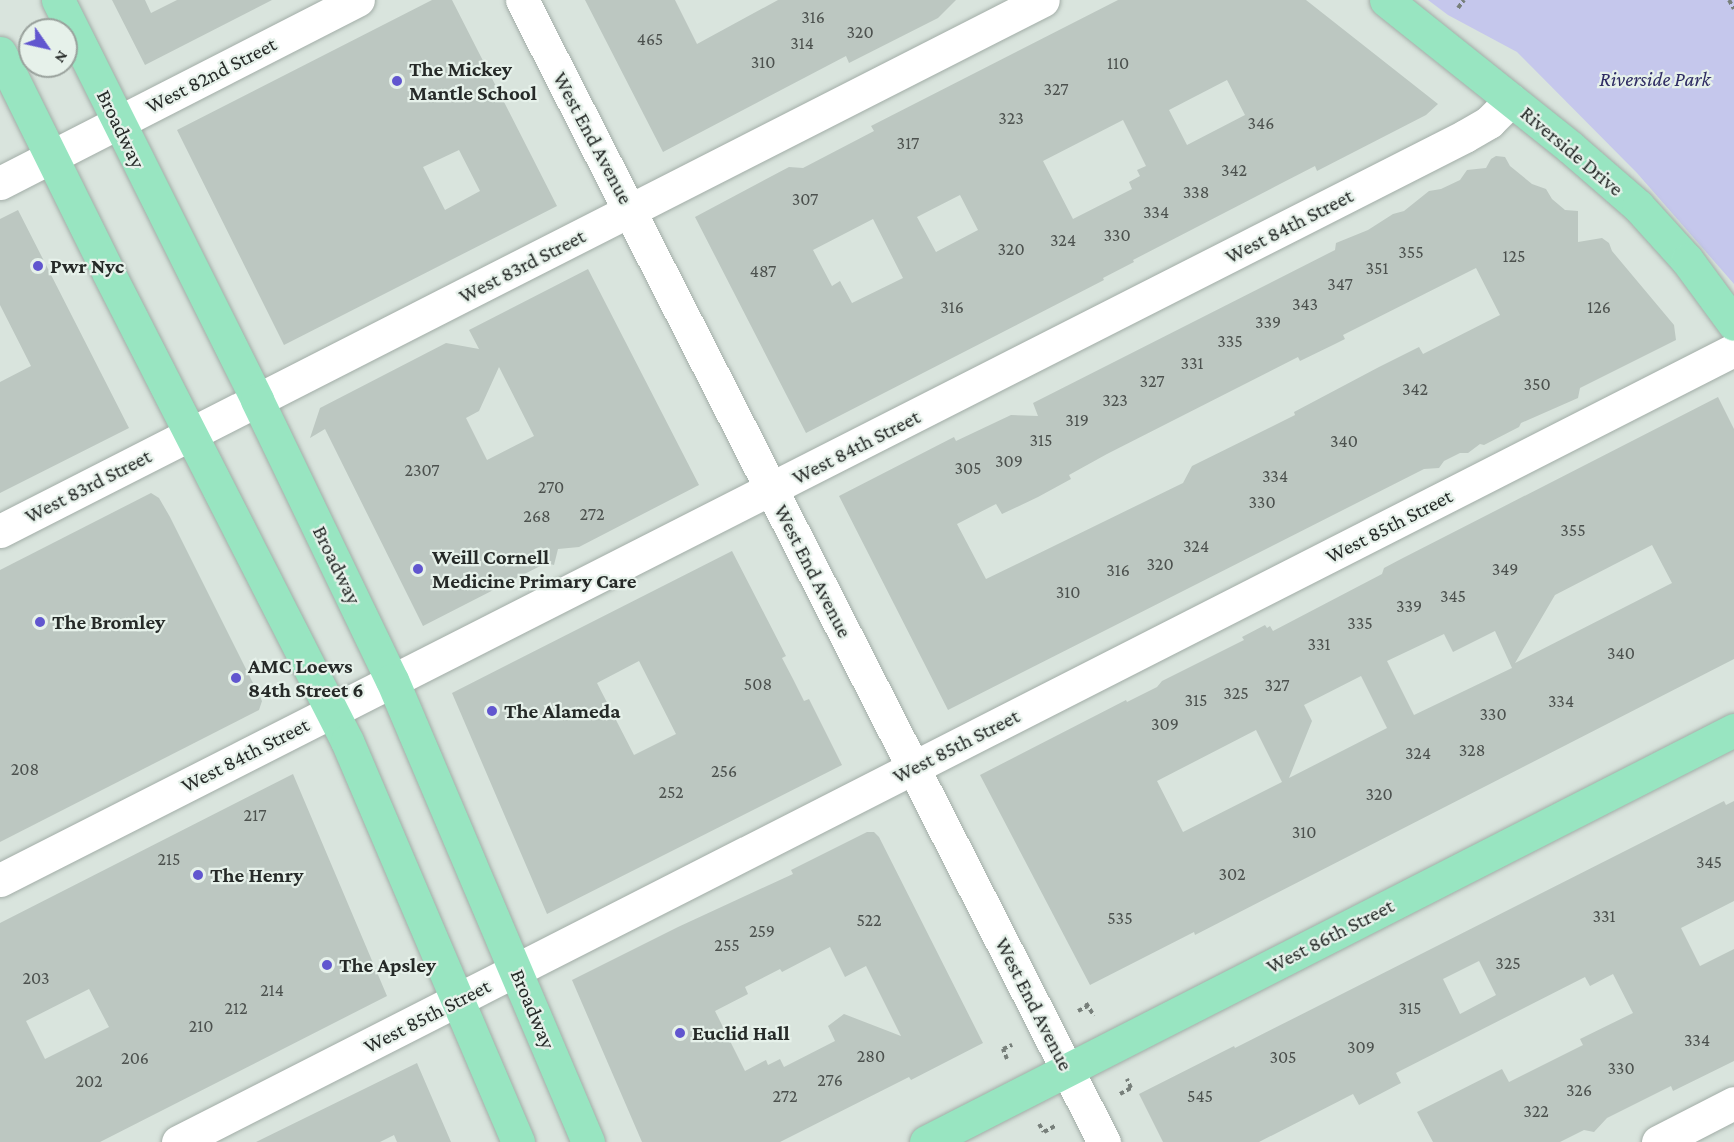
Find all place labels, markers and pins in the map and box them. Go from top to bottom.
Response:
place label: The Mickey Mantle School [409,56,537,106]
marker: The Mickey Mantle School [390,74,404,88]
place label: Pwr Nyc [50,253,124,279]
marker: Pwr Nyc [31,259,45,273]
place label: Weill Cornell Medicine Primary Care [432,544,636,594]
marker: Weill Cornell Medicine Primary Care [409,560,427,578]
place label: The Bromley [52,609,165,635]
marker: The Bromley [33,615,47,629]
place label: AMC Loews 84th Street 6 [248,653,364,703]
marker: AMC Loews 84th Street 6 [229,671,243,685]
place label: The Alameda [504,698,621,724]
marker: The Alameda [485,704,499,718]
place label: The Henry [210,862,303,888]
marker: The Henry [191,868,205,882]
place label: The Apsley [339,952,436,978]
marker: The Apsley [320,958,334,972]
place label: Euclid Hall [692,1020,790,1046]
marker: Euclid Hall [673,1026,687,1040]

